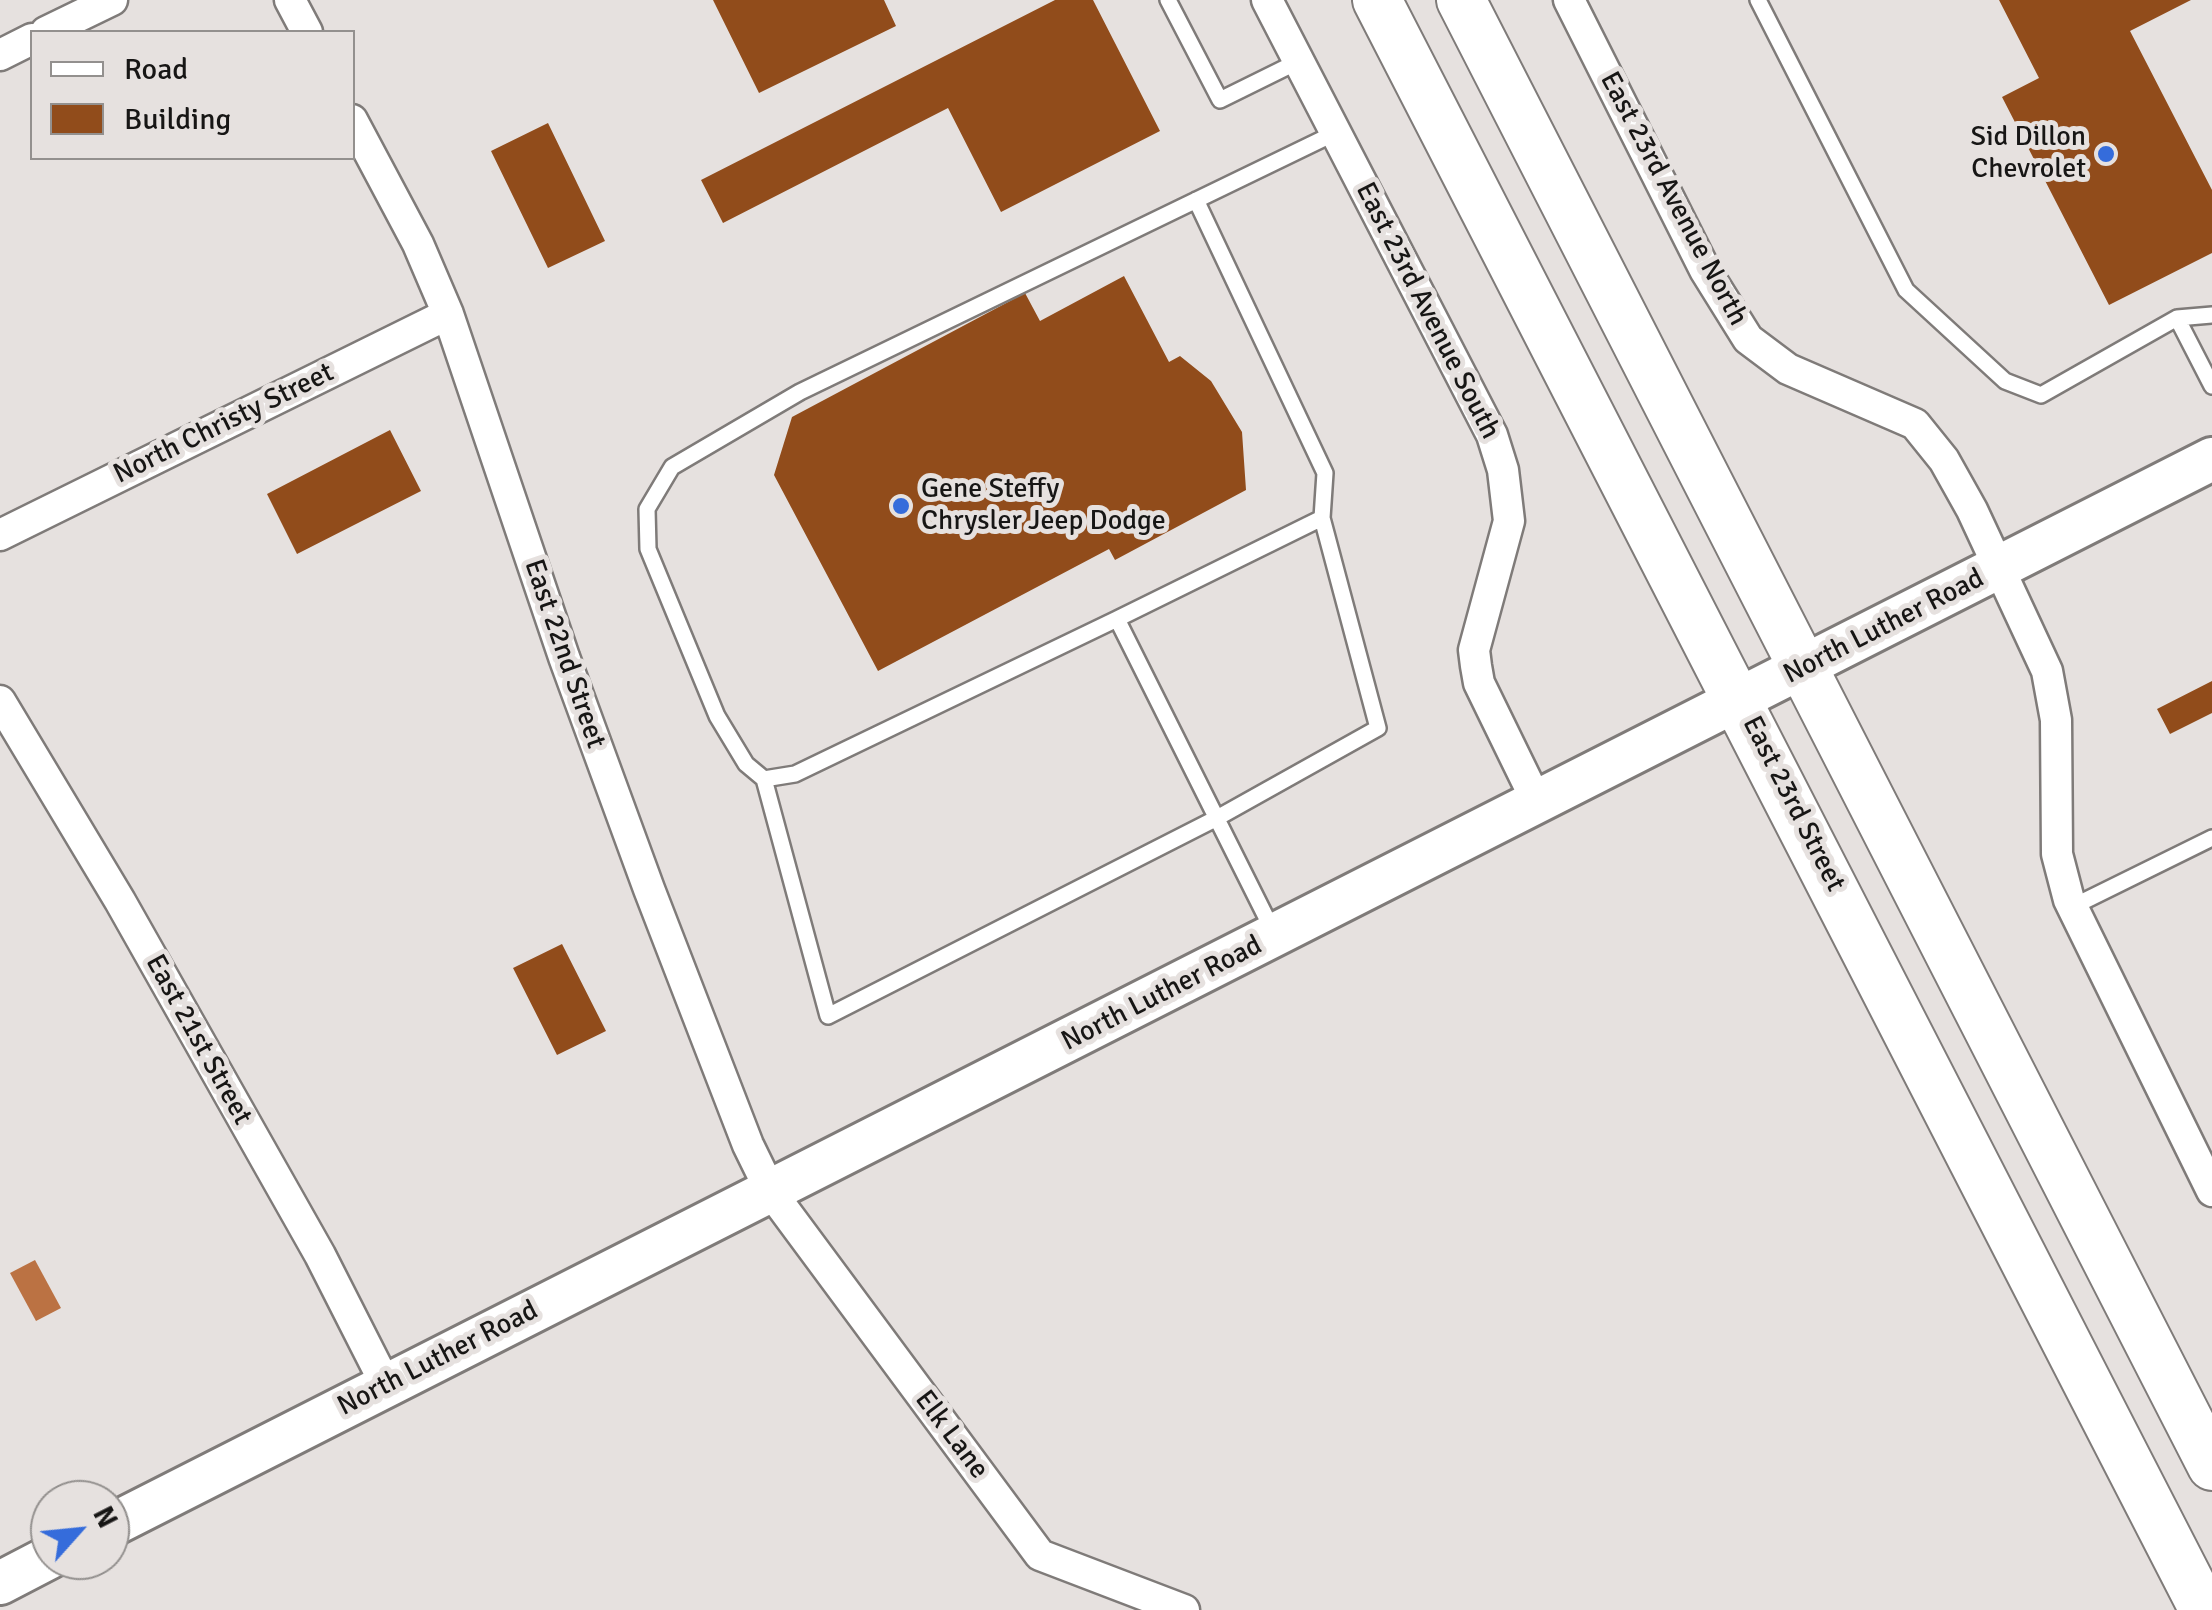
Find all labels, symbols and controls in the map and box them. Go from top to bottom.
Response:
legend [30,30,355,160]
text: Road [124,51,188,88]
street label: East 23rd Avenue North [1592,66,1754,332]
text: Building [124,101,231,138]
place label: Sid Dillon Chevrolet [1970,121,2086,187]
marker: Sid Dillon Chevrolet [2095,143,2117,165]
street label: East 23rd Avenue South [1348,177,1506,445]
street label: North Christy Street [109,356,339,492]
place label: Gene Steffy Chrysler Jeep Dodge [921,473,1166,539]
marker: Gene Steffy Chrysler Jeep Dodge [890,495,912,517]
street label: East 22nd Street [516,555,612,753]
street label: North Luther Road [1778,562,1990,692]
street label: East 23rd Street [1734,711,1852,897]
street label: North Luther Road [1056,929,1268,1059]
street label: East 21st Street [137,949,259,1131]
street label: North Luther Road [332,1294,544,1424]
street label: Elk Lane [907,1384,995,1486]
north arrow [30,1480,130,1580]
text: N [85,1501,125,1534]

